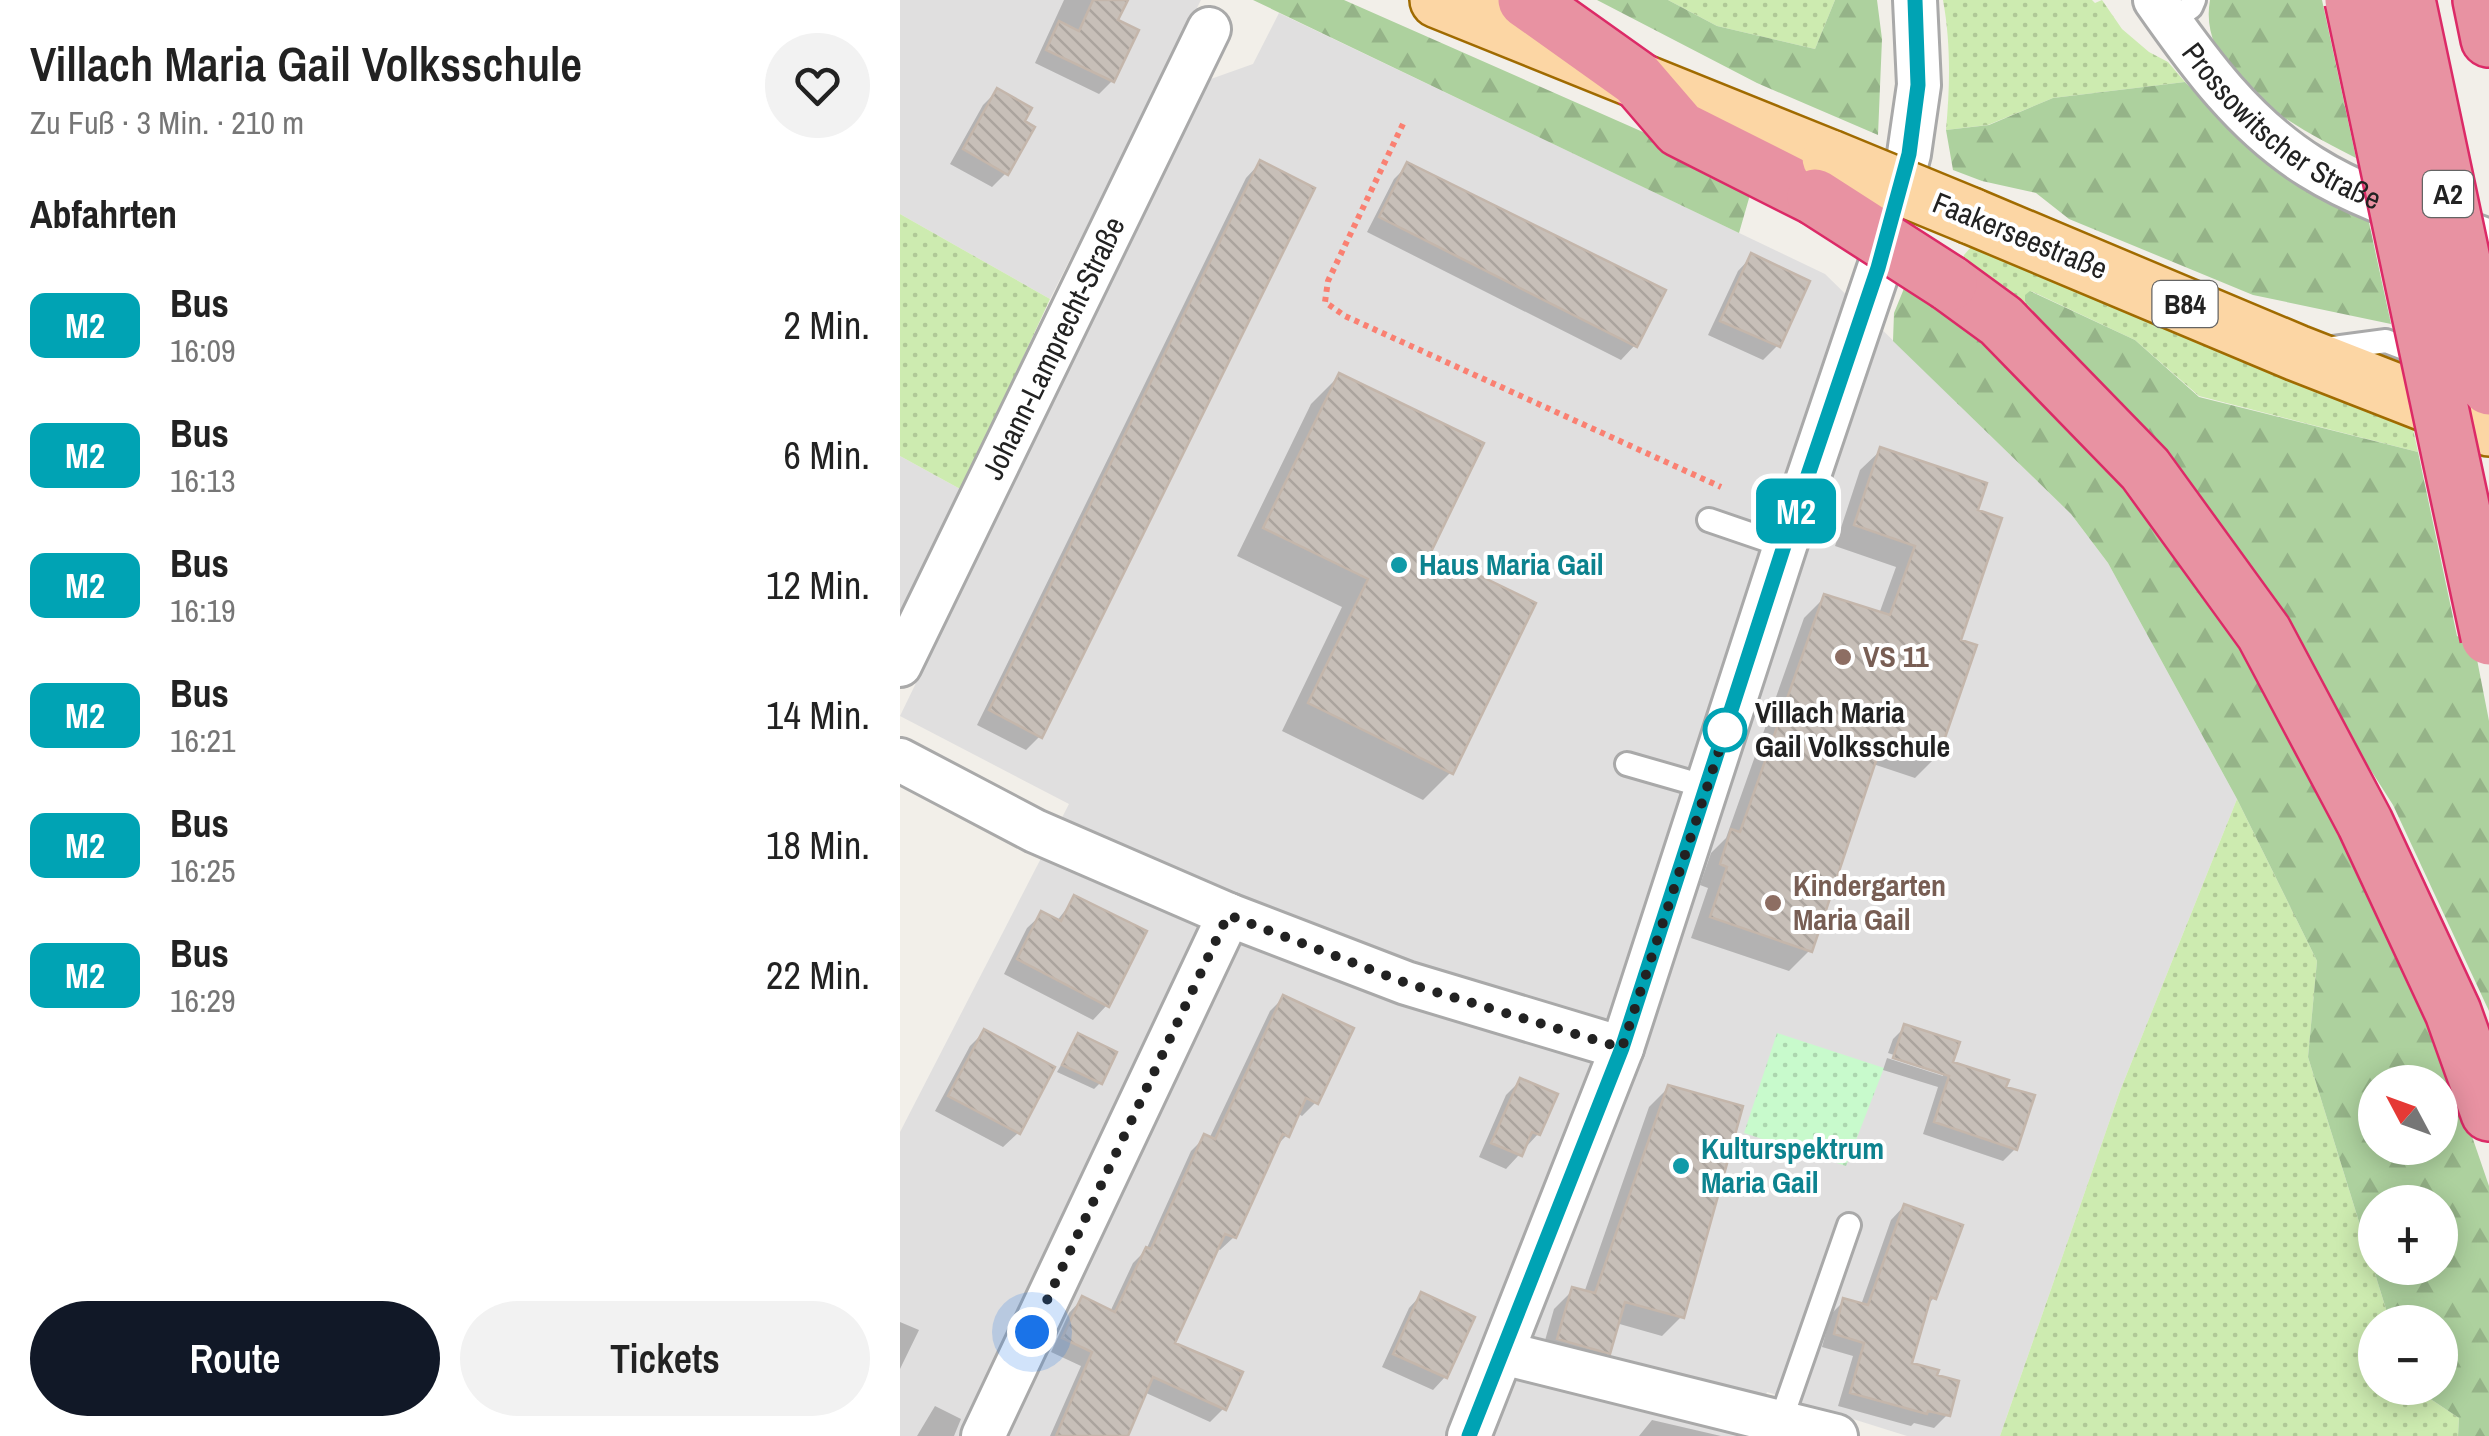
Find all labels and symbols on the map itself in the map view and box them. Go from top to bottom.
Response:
street label: Prossowitscher Straße [2173,34,2387,219]
road number: A2 [2423,171,2473,217]
street label: Faakerseestraße [1927,182,2114,288]
street label: Johann-Lamprecht-Straße [972,210,1134,486]
road number: B84 [2152,281,2218,327]
line badge: M2 [1751,478,1841,544]
place label: Haus Maria Gail [1419,544,1604,584]
marker: Haus Maria Gail [1388,554,1410,576]
place label: VS 11 [1863,636,1929,676]
marker: VS 11 [1832,646,1854,668]
place label: Villach Maria Gail Volksschule [1755,692,1950,766]
marker: Villach Maria Gail Volksschule [1704,709,1746,751]
place label: Kindergarten Maria Gail [1793,865,1946,939]
marker: Kindergarten Maria Gail [1762,892,1784,914]
north arrow [2358,1065,2458,1165]
place label: Kulturspektrum Maria Gail [1701,1128,1884,1202]
marker: Kulturspektrum Maria Gail [1670,1155,1692,1177]
your location [1007,1307,1057,1357]

